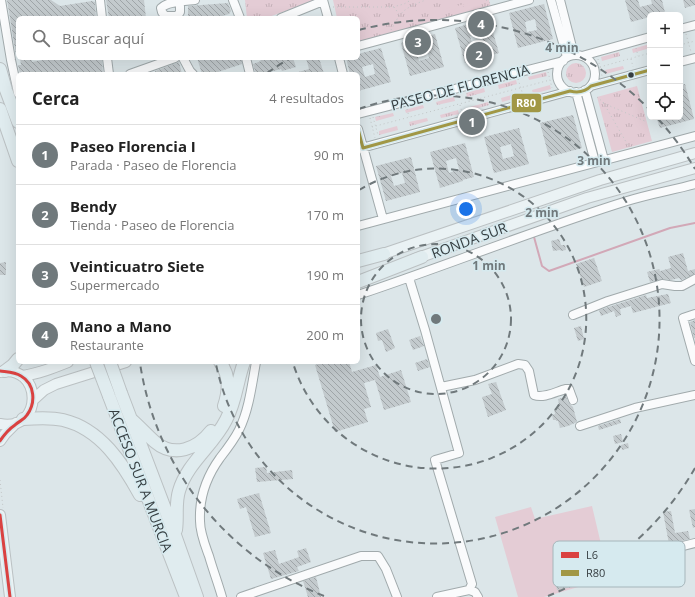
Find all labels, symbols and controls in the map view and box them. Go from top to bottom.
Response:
pin: 4 [468,9,494,39]
map controls [647,12,683,120]
button: + [647,12,683,48]
search box [16,16,360,60]
icon: search [30,27,52,49]
pin: 3 [405,27,431,57]
text: Buscar aquí [62,28,144,48]
text: 4 min [545,39,579,56]
pin: 2 [466,40,492,70]
button: − [647,48,683,84]
street label: PASEO DE FLORENCIA [389,59,532,115]
unlabelled marker [626,70,636,80]
button: locate [647,84,683,120]
text: Cerca [32,87,80,110]
text: 4 resultados [269,89,344,107]
line badge: R80 [511,93,542,113]
text: R80 [516,95,536,110]
pin: 1 [459,107,485,137]
text: Paseo Florencia I [70,136,196,156]
text: 1 [41,146,49,164]
text: 90 m [314,146,344,164]
text: 3 min [577,152,611,169]
text: Parada · Paseo de Florencia [70,156,236,174]
text: Bendy [70,196,117,216]
your location [456,199,476,219]
text: 2 min [525,204,559,221]
text: 2 [41,206,49,224]
text: 170 m [306,206,344,224]
text: Tienda · Paseo de Florencia [70,216,235,234]
street label: RONDA SUR [429,217,510,262]
text: Veinticuatro Siete [70,256,204,276]
text: 1 min [472,257,506,274]
text: 3 [41,266,49,284]
text: 190 m [306,266,344,284]
text: Supermercado [70,276,160,294]
centre of rings [429,312,443,326]
text: Mano a Mano [70,316,172,336]
text: 4 [41,326,49,344]
text: 200 m [306,326,344,344]
text: Restaurante [70,336,144,354]
street label: ACCESO SUR A MURCIA [105,406,177,555]
legend [553,541,685,587]
text: L6 [586,547,598,562]
text: R80 [586,565,605,580]

